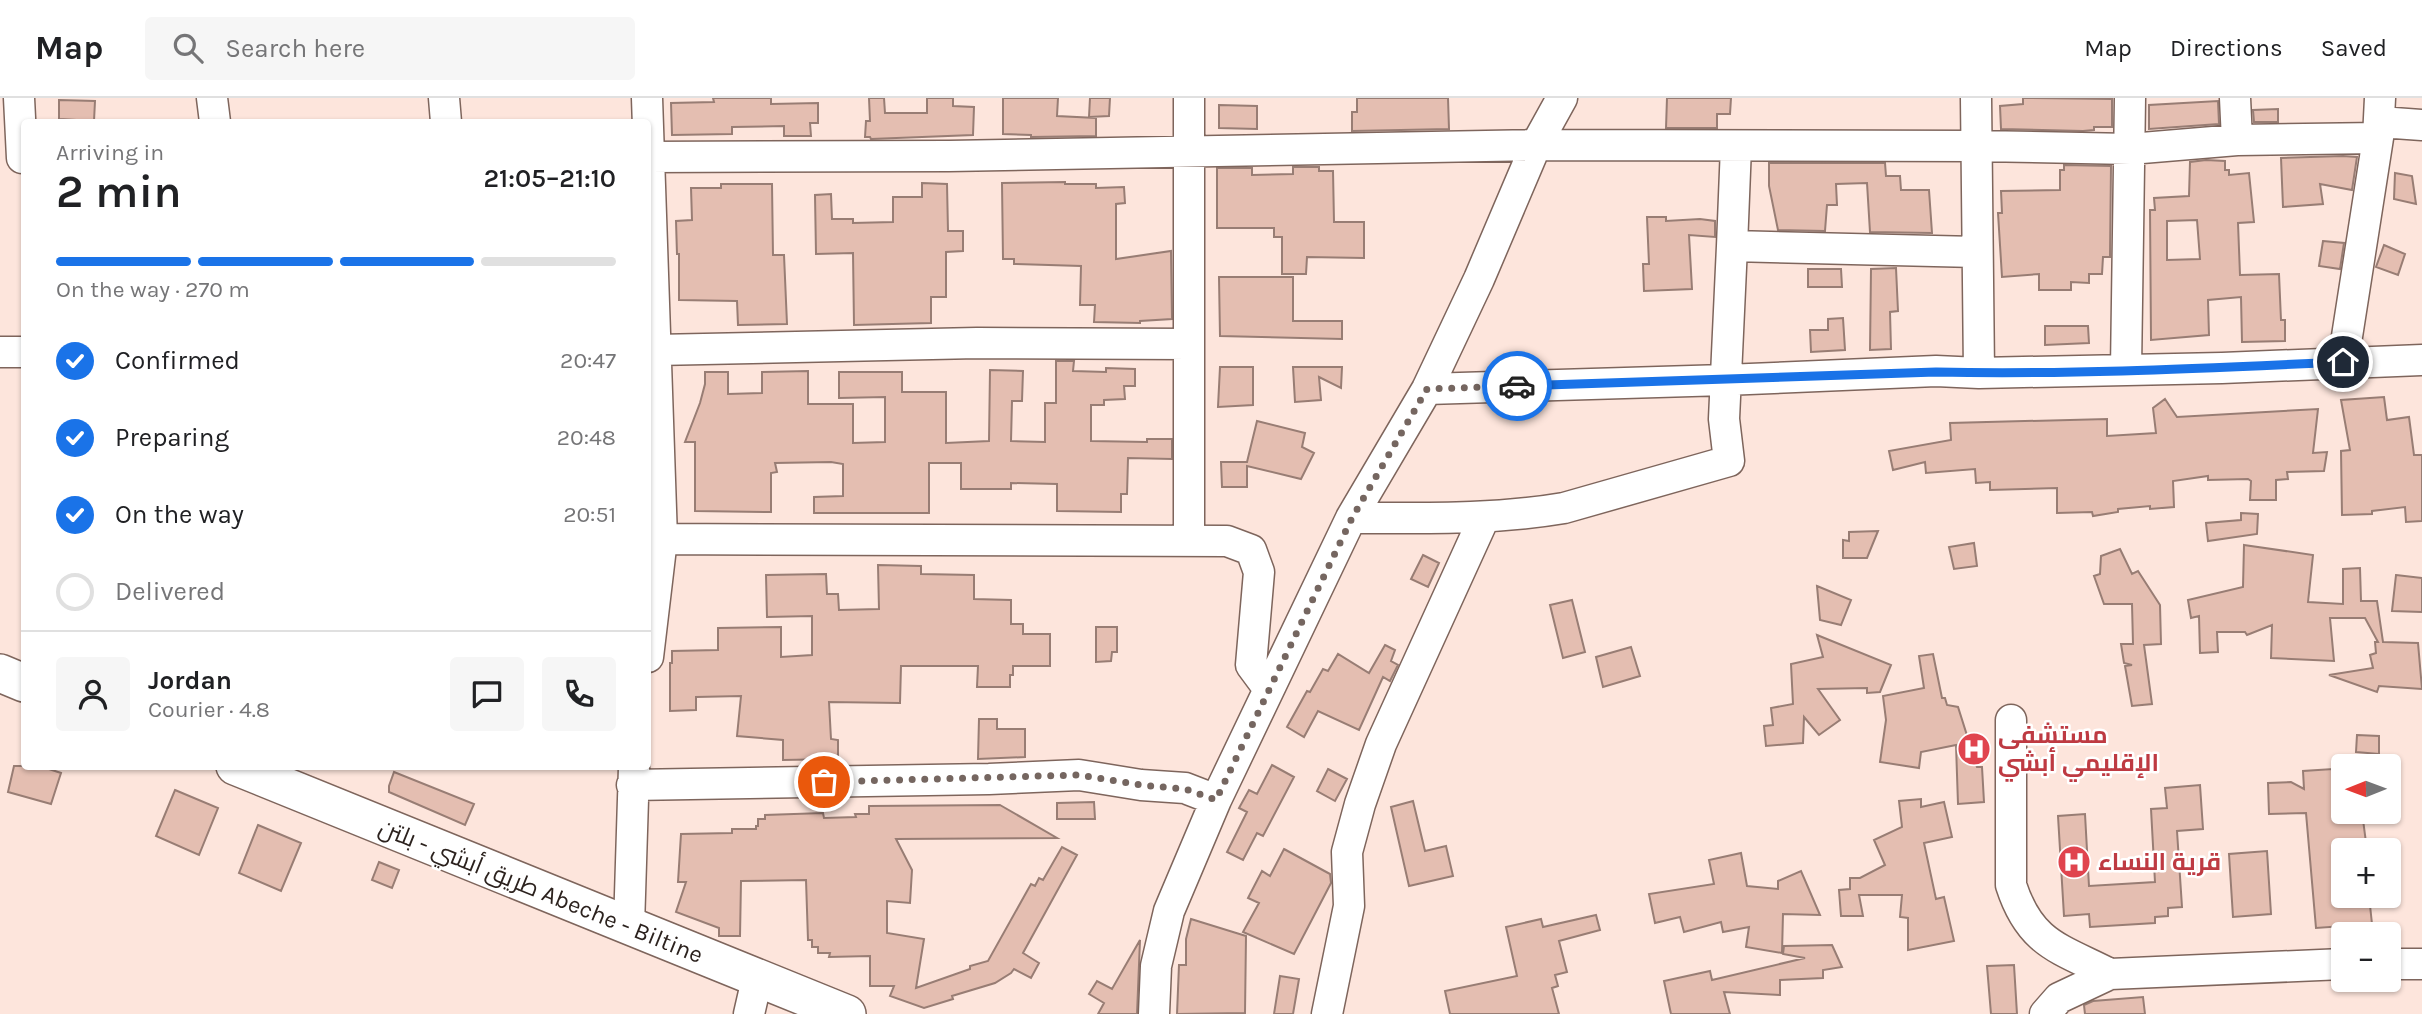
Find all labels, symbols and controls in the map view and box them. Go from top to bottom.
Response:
search box [145,17,635,80]
text: Map [35,29,103,67]
icon: search [169,29,207,67]
text: Search here [225,33,365,64]
text: Map [2084,34,2132,62]
text: Directions [2170,34,2283,62]
text: Saved [2321,34,2387,62]
text: Arriving in [56,139,164,166]
text: 21:05–21:10 [484,163,616,194]
text: 2 min [56,165,182,219]
text: On the way · 270 m [56,276,250,303]
pin [2313,332,2373,392]
icon: check [56,342,94,380]
icon: home [2324,343,2362,381]
text: Confirmed [115,345,240,376]
text: 20:47 [560,347,616,374]
courier [1482,351,1552,421]
icon: car [1498,367,1536,405]
icon: check [56,419,94,457]
text: Preparing [115,422,229,453]
text: 20:48 [557,424,616,451]
icon: check [56,496,94,534]
text: On the way [115,499,244,530]
text: 20:51 [563,501,616,528]
text: Delivered [115,576,225,607]
button: person [56,657,130,731]
button: chat [450,657,524,731]
button: phone [542,657,616,731]
text: Jordan [148,665,232,696]
text: Courier · 4.8 [148,696,270,723]
place label: مستشفى الإقليمي أبشي [1998,721,2159,782]
hospital icon: مستشفى الإقليمي أبشي [1955,730,1993,768]
pin [794,752,854,812]
north arrow [2331,754,2401,824]
map controls [2331,754,2401,992]
icon: bag [805,763,843,801]
street label: طريق أبشي - بلتن Abeche - Biltine [373,811,708,973]
button: + [2331,838,2401,908]
hospital icon: قرية النساء [2055,843,2093,881]
place label: قرية النساء [2098,848,2221,876]
button: − [2331,922,2401,992]

